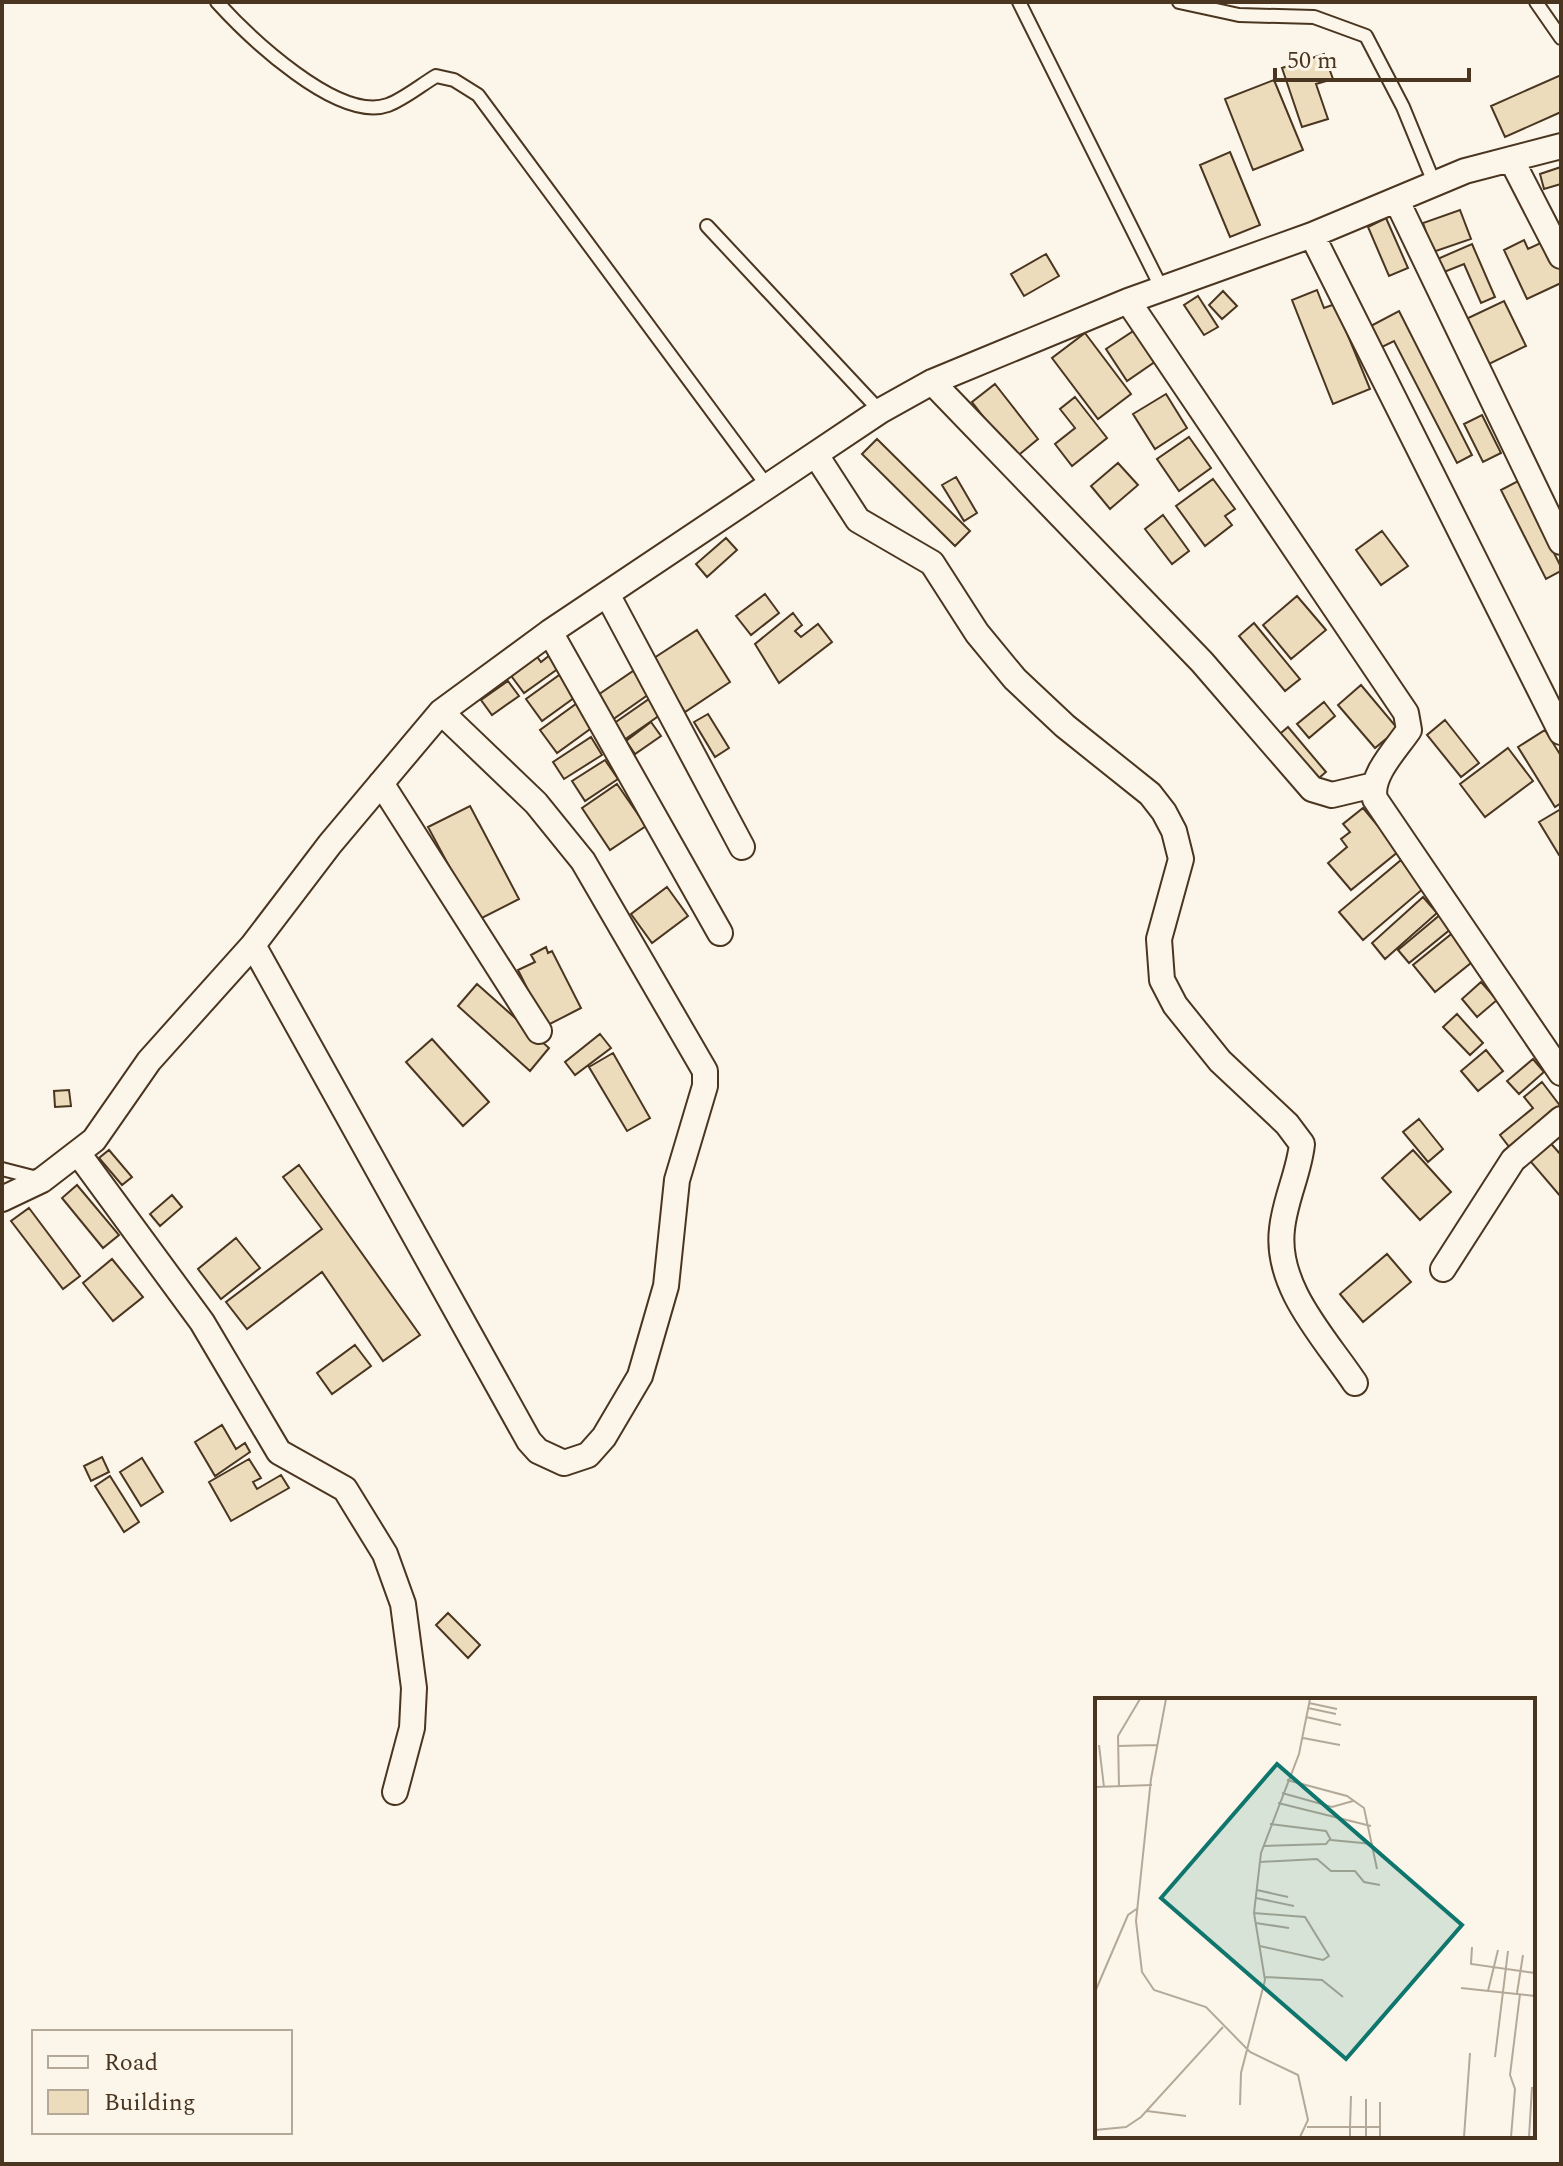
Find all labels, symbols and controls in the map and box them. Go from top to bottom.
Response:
scale bar [1275,32,1469,82]
text: 50 m [1287,43,1338,79]
inset map [1095,1698,1535,2138]
legend [32,2030,292,2134]
text: Road [104,2045,158,2081]
text: Building [104,2085,196,2121]

